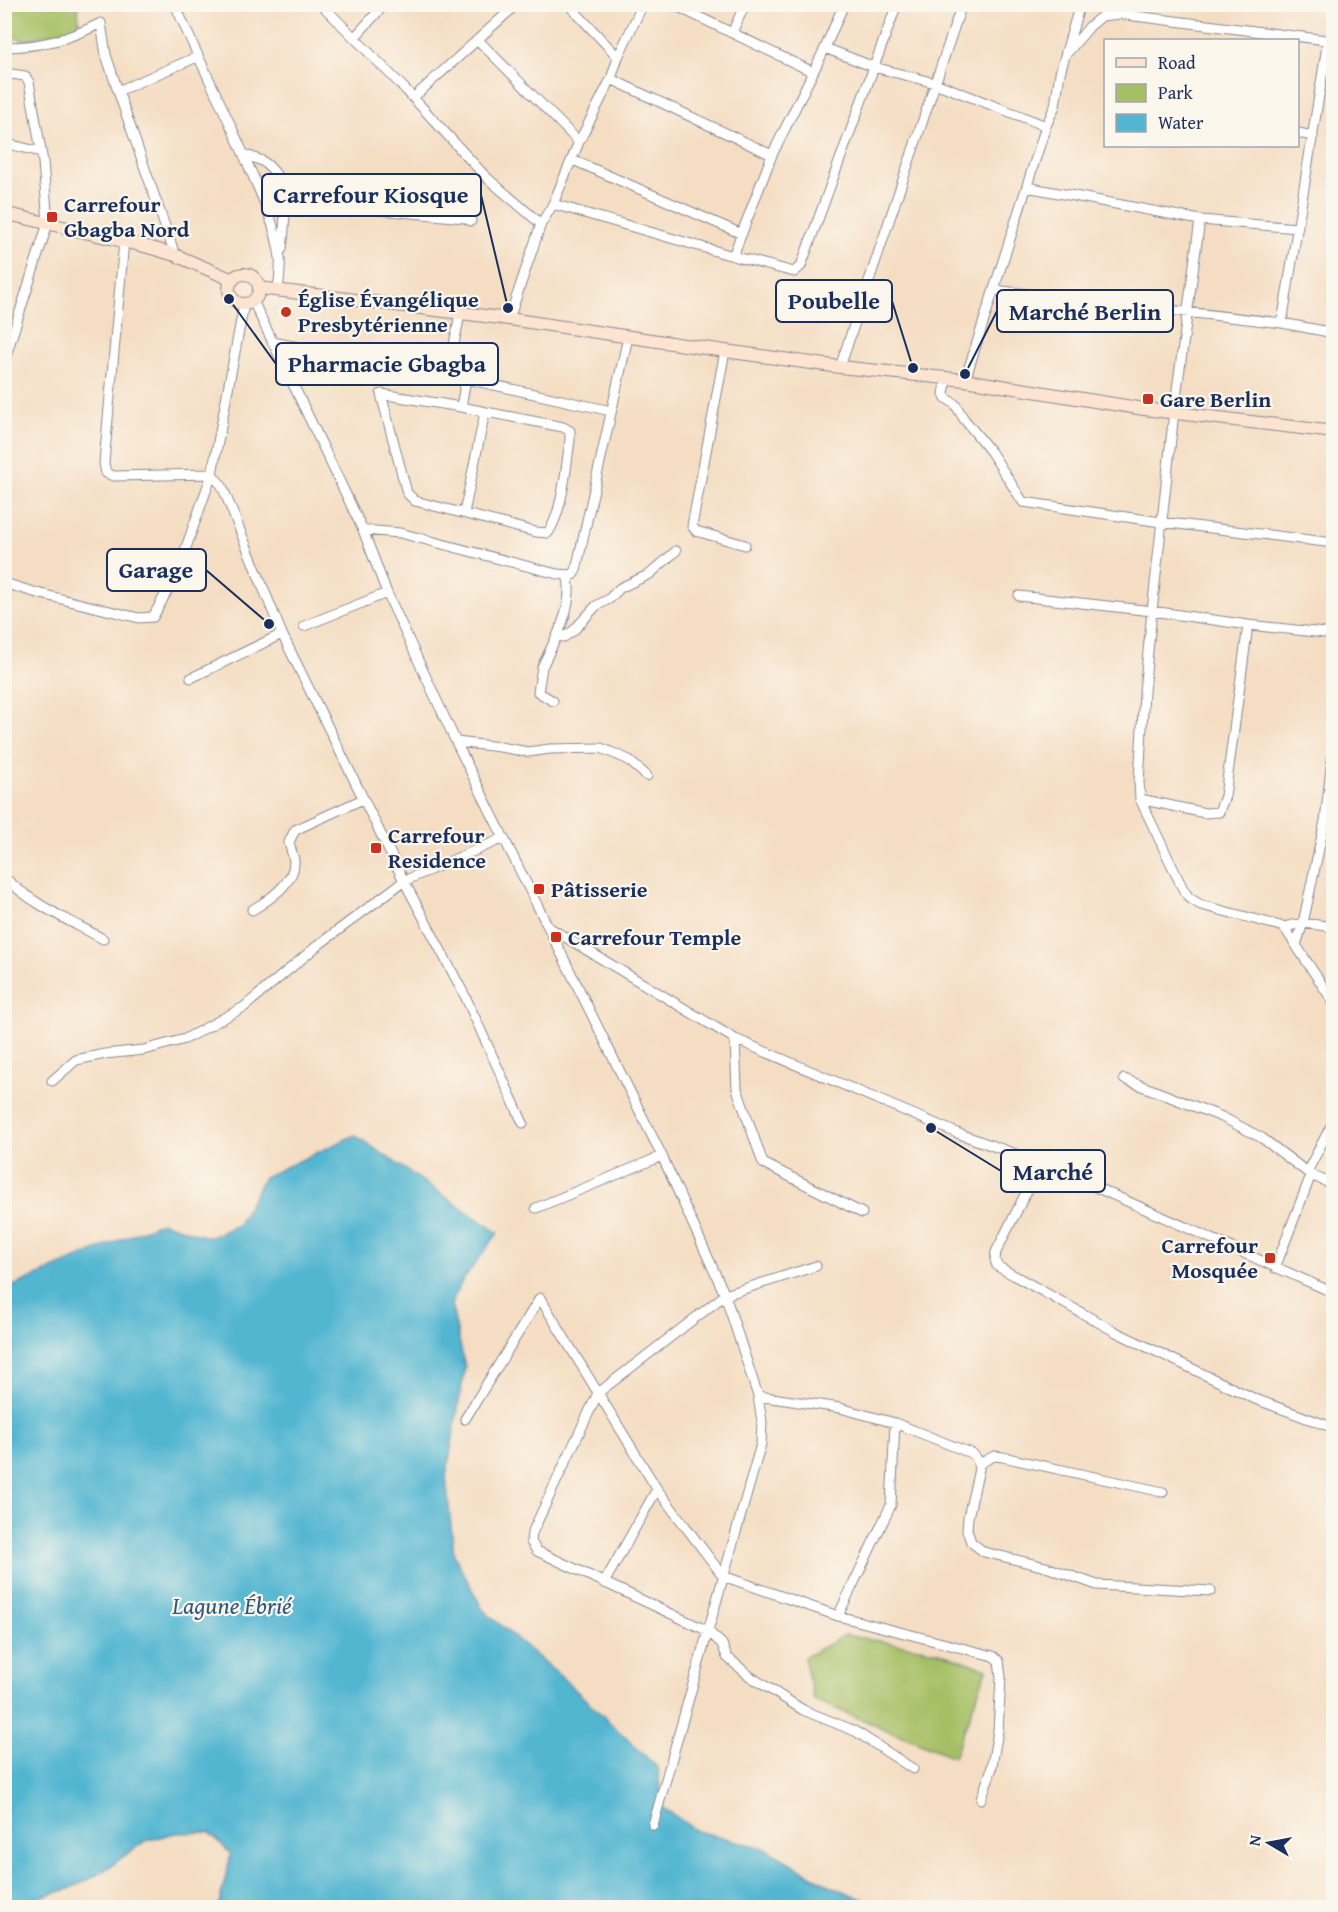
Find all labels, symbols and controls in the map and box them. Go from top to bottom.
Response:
legend [1104,39,1299,147]
text: Road [1158,49,1196,76]
text: Park [1158,79,1194,106]
text: Water [1158,109,1204,136]
callout: Carrefour Kiosque [262,174,481,216]
text: Carrefour Kiosque [273,177,469,212]
place label: Carrefour Gbagba Nord [64,188,190,245]
marker: Carrefour Gbagba Nord [45,210,59,224]
callout: Poubelle [776,280,892,322]
place label: Église Évangélique Presbytérienne [298,283,479,340]
text: Poubelle [788,283,880,318]
callout: Marché Berlin [997,290,1173,332]
text: Marché Berlin [1009,294,1161,329]
marker: Église Évangélique Presbytérienne [279,305,293,319]
callout: Pharmacie Gbagba [276,343,498,385]
text: Pharmacie Gbagba [288,346,487,381]
place label: Gare Berlin [1160,383,1271,415]
marker: Gare Berlin [1141,392,1155,406]
callout: Garage [107,549,206,591]
text: Garage [119,552,193,587]
place label: Carrefour Residence [388,819,486,876]
marker: Carrefour Residence [369,841,383,855]
place label: Pâtisserie [551,873,648,905]
marker: Pâtisserie [532,882,546,896]
place label: Carrefour Temple [568,921,741,953]
marker: Carrefour Temple [549,930,563,944]
callout: Marché [1001,1150,1105,1192]
text: Marché [1013,1154,1093,1189]
place label: Carrefour Mosquée [1161,1229,1258,1286]
marker: Carrefour Mosquée [1263,1251,1277,1265]
water label: Lagune Ébrié [171,1588,293,1623]
north arrow [1239,1813,1299,1873]
text: N [1241,1833,1267,1848]

